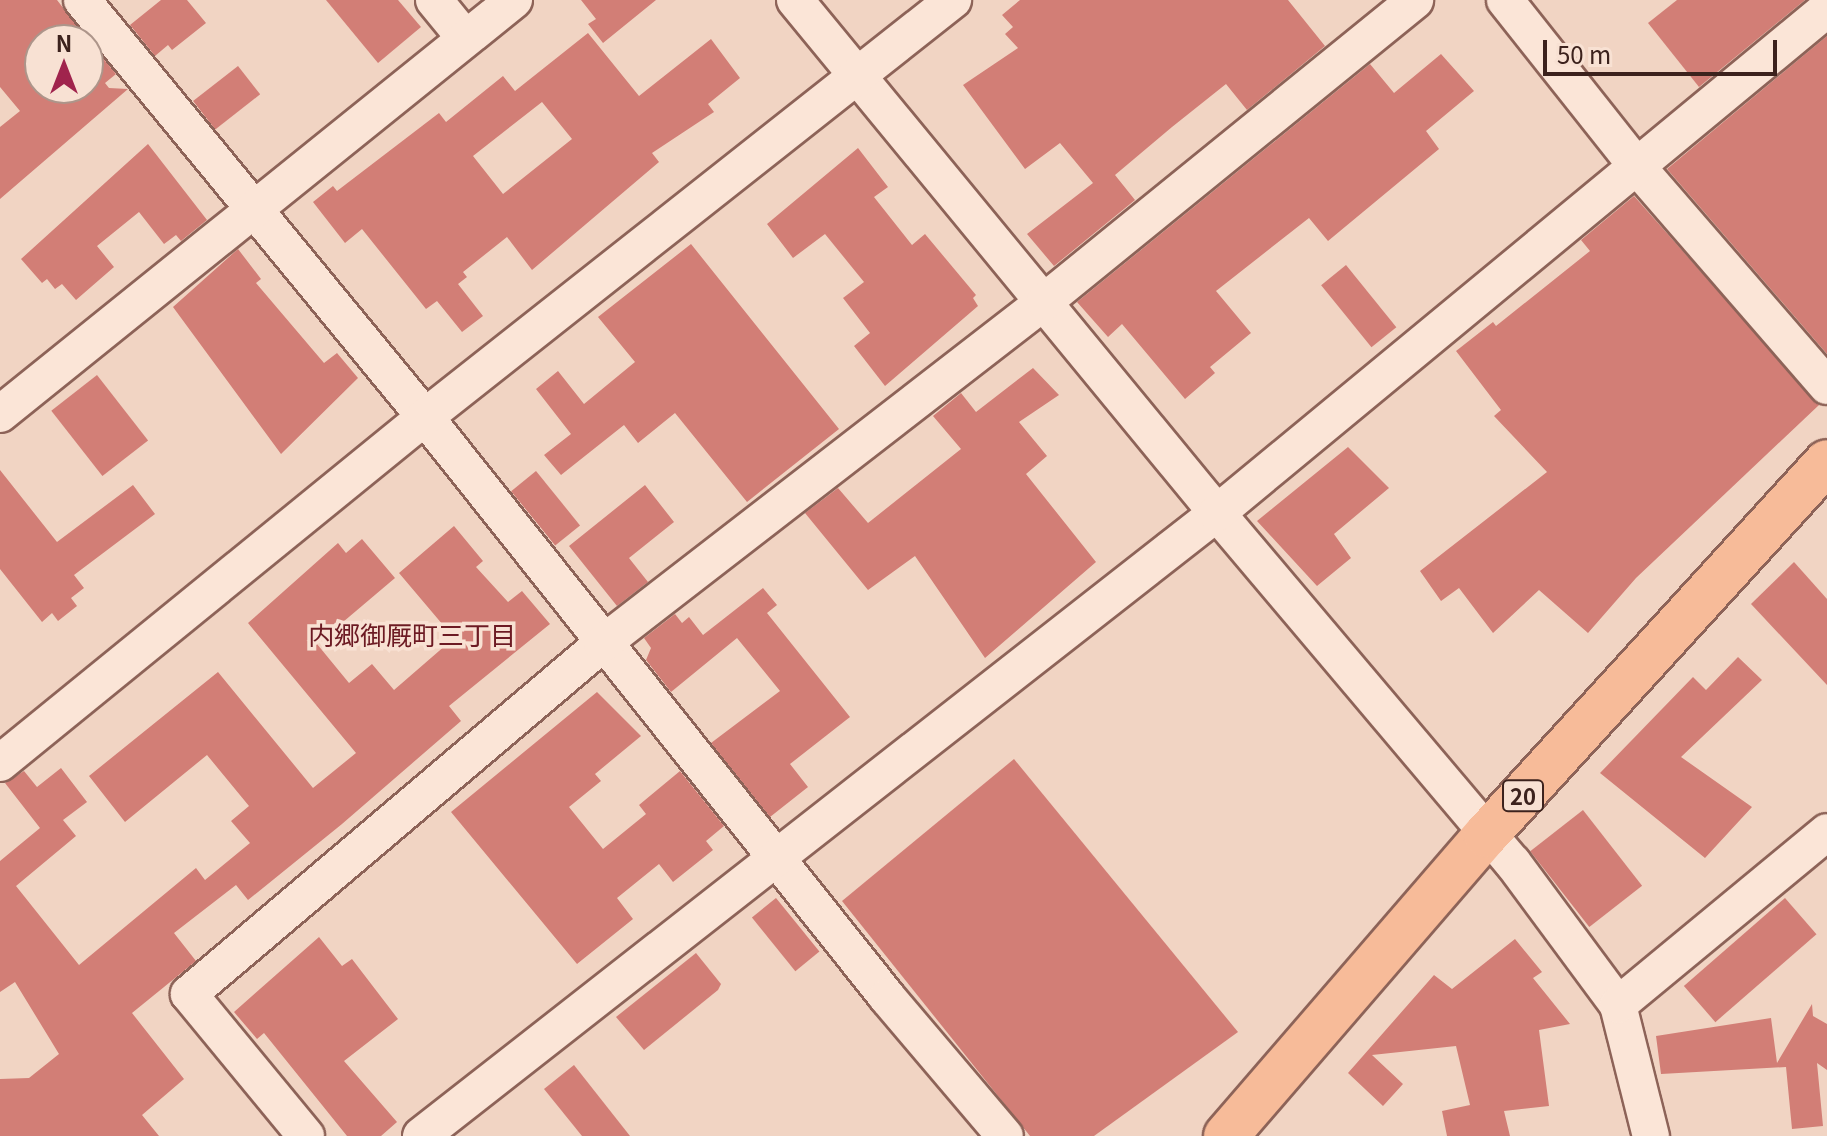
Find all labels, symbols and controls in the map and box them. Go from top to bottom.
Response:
north arrow [24,24,104,104]
scale bar [1547,24,1781,74]
text: N [56,26,72,58]
text: 50 m [1557,36,1611,71]
district label: 内郷御厩町三丁目 [308,618,516,650]
road number: 20 [1501,778,1545,814]

